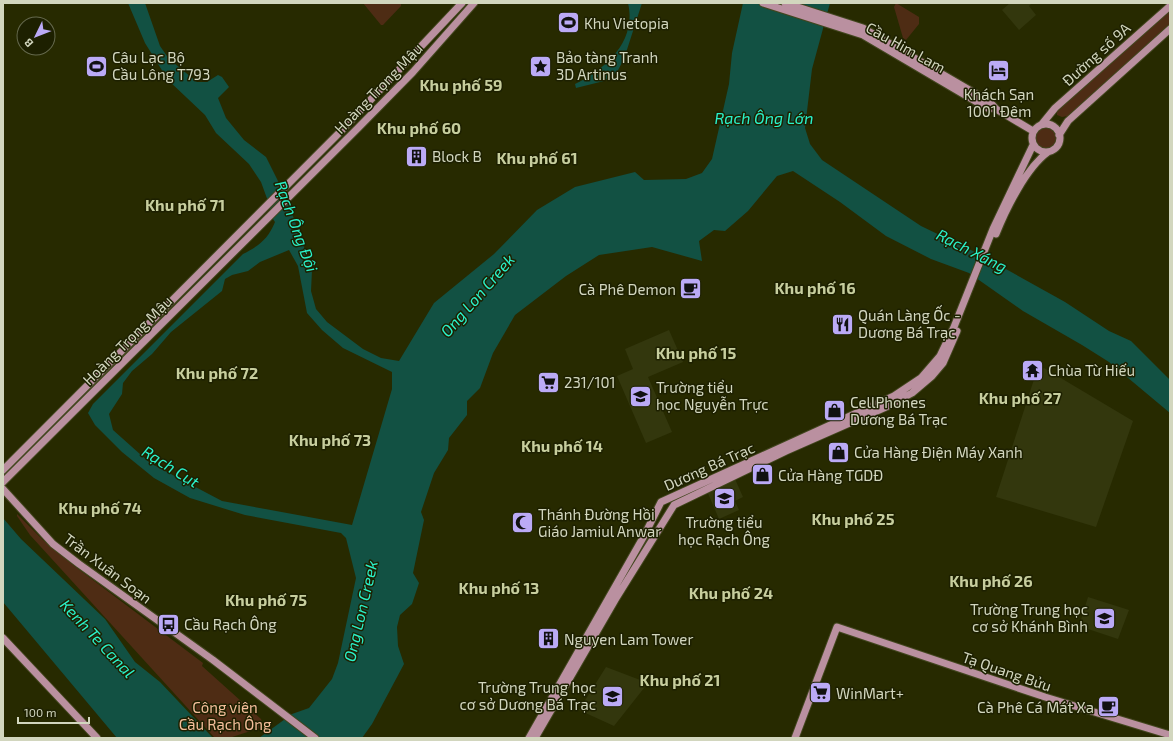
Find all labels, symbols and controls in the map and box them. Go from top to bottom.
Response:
sports icon: Khu Vietopia [556,10,582,36]
place label: Khu Vietopia [584,14,669,32]
north arrow [16,16,56,56]
street label: Cầu Him Lam [863,18,949,76]
street label: Đường số 9A [1058,18,1134,89]
text: B [21,36,35,50]
street label: Hoàng Trọng Mậu [330,39,426,137]
place label: Câu Lạc Bộ Cầu Lông T793 [112,48,210,83]
place label: Bảo tàng Tranh 3D Artinus [556,48,658,83]
sports icon: Câu Lạc Bộ Cầu Lông T793 [83,53,109,79]
place icon: Bảo tàng Tranh 3D Artinus [527,53,553,79]
hotel icon: Khách Sạn 1001 Đêm [986,58,1012,84]
district label: Khu phố 59 [419,75,503,94]
place label: Khách Sạn 1001 Đêm [964,85,1034,120]
water label: Rạch Ông Lớn [715,108,813,127]
district label: Khu phố 60 [377,118,461,137]
building icon: Block B [403,143,429,169]
place label: Block B [432,147,482,165]
district label: Khu phố 61 [496,148,578,167]
water label: Rạch Ông Đội [272,178,322,274]
district label: Khu phố 71 [145,195,225,214]
water label: Rạch Xáng [934,224,1010,276]
water label: Ong Lon Creek [436,250,518,340]
cafe icon: Cà Phê Demon [678,276,704,302]
district label: Khu phố 16 [774,278,856,297]
place label: Cà Phê Demon [579,280,676,298]
street label: Hoàng Trọng Mậu [79,292,175,388]
place label: Quán Làng Ốc - Dương Bá Trạc [858,304,961,341]
restaurant icon: Quán Làng Ốc - Dương Bá Trạc [830,311,856,337]
district label: Khu phố 15 [656,343,736,362]
temple icon: Chùa Từ Hiếu [1019,357,1045,383]
place label: Chùa Từ Hiếu [1048,361,1135,379]
district label: Khu phố 72 [176,363,258,382]
supermarket icon: 231/101 [536,369,562,395]
place label: 231/101 [564,373,615,391]
place label: Trường tiểu học Nguyễn Trực [656,378,769,413]
school or university icon: Trường tiểu học Nguyễn Trực [628,383,654,409]
district label: Khu phố 27 [979,388,1062,407]
place label: CellPhones Dương Bá Trạc [850,393,947,428]
shop icon: CellPhones Dương Bá Trạc [821,398,847,424]
district label: Khu phố 73 [289,430,371,449]
district label: Khu phố 14 [521,436,603,455]
street label: Dương Bá Trạc [661,438,757,494]
shop icon: Cửa Hàng Điện Máy Xanh [826,439,852,465]
water label: Rạch Cụt [139,441,204,491]
place label: Cửa Hàng Điện Máy Xanh [854,443,1023,461]
shop icon: Cửa Hàng TGDĐ [749,462,775,488]
place label: Cửa Hàng TGDĐ [778,466,883,484]
school or university icon: Trường tiểu học Rạch Ông [711,486,737,512]
district label: Khu phố 74 [58,498,142,517]
place label: Thánh Đường Hồi Giáo Jamiul Anwar [538,505,661,540]
district label: Khu phố 25 [812,509,895,528]
mosque icon: Thánh Đường Hồi Giáo Jamiul Anwar [510,510,536,536]
place label: Trường tiểu học Rạch Ông [678,513,771,548]
street label: Trần Xuân Soạn [60,529,156,607]
water label: Ong Lon Creek [339,559,381,663]
district label: Khu phố 26 [949,571,1033,590]
district label: Khu phố 13 [459,578,539,597]
district label: Khu phố 24 [689,583,773,602]
district label: Khu phố 75 [225,590,307,609]
water label: Kenh Te Canal [57,595,139,681]
place label: Trường Trung học cơ sở Khánh Bình [970,600,1088,635]
school or university icon: Trường Trung học cơ sở Khánh Bình [1091,605,1117,631]
bus stop icon: Cầu Rạch Ông [156,611,182,637]
place label: Cầu Rạch Ông [184,615,277,633]
building icon: Nguyen Lam Tower [536,626,562,652]
place label: Nguyen Lam Tower [564,630,693,648]
street label: Tạ Quang Bửu [960,647,1054,696]
district label: Khu phố 21 [639,670,721,689]
place label: Trường Trung học cơ sở Dương Bá Trạc [460,678,596,713]
supermarket icon: WinMart+ [807,680,833,706]
school or university icon: Trường Trung học cơ sở Dương Bá Trạc [599,683,625,709]
place label: WinMart+ [836,684,904,702]
cafe icon: Cà Phê Cá Mát Xa [1096,694,1122,720]
park label: Công viên Cầu Rạch Ông [179,698,272,733]
place label: Cà Phê Cá Mát Xa [977,698,1094,716]
scale bar [18,699,89,725]
text: 100 m [24,705,56,719]

